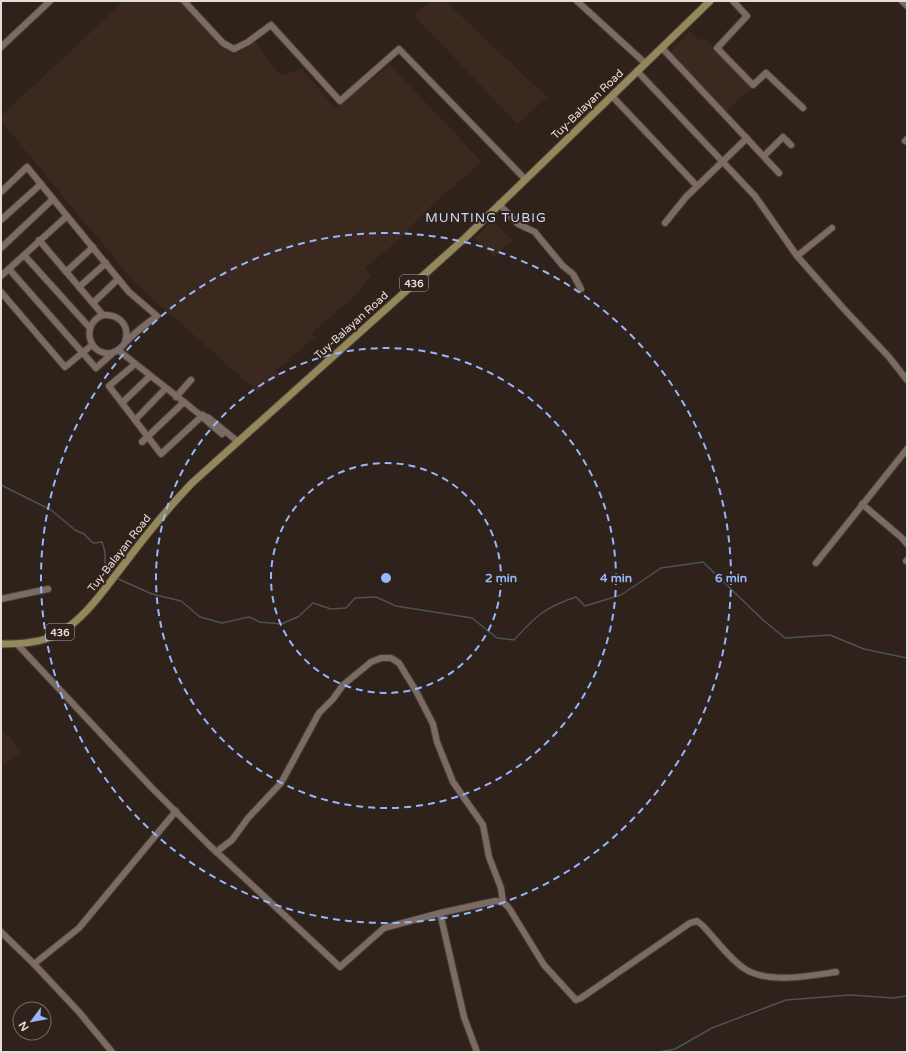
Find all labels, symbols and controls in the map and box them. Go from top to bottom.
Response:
street label: Tuy-Balayan Road [549,67,626,142]
district label: MUNTING TUBIG [425,210,547,226]
road number: 436 [400,275,428,291]
street label: Tuy-Balayan Road [312,289,391,362]
street label: Tuy-Balayan Road [85,512,154,595]
centre of rings [379,571,393,585]
text: 2 min [485,571,517,585]
text: 4 min [600,571,632,585]
text: 6 min [715,571,747,585]
road number: 436 [46,624,74,640]
north arrow [12,1001,52,1041]
text: N [16,1019,32,1033]

